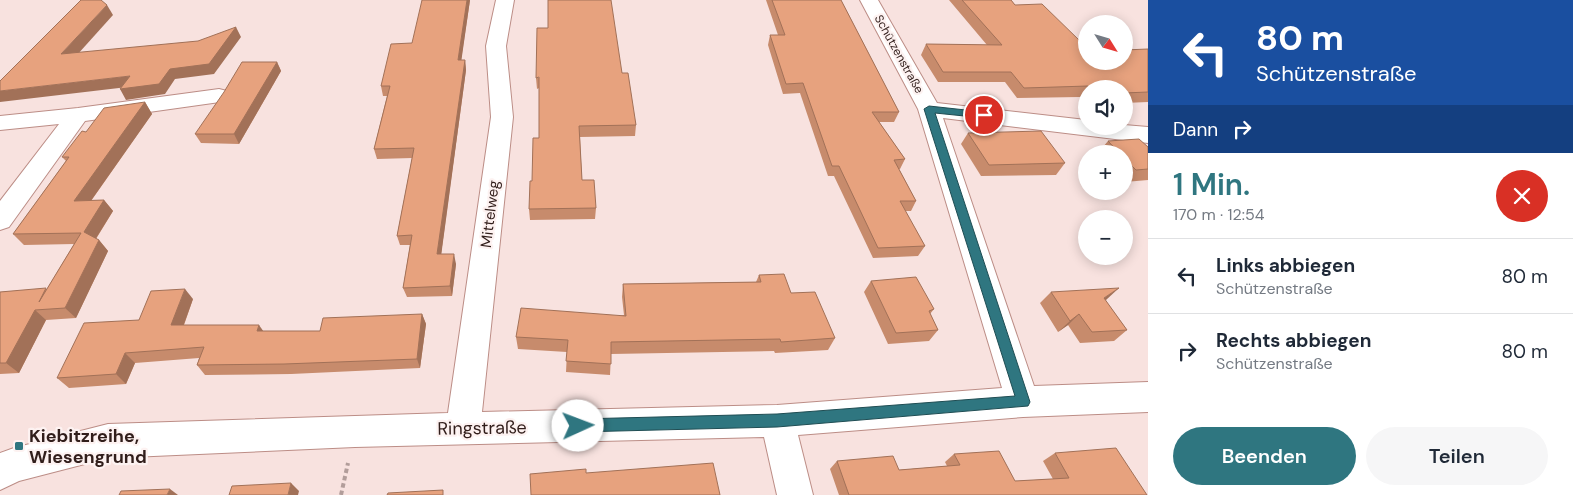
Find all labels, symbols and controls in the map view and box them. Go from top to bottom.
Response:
street label: Schützenstraße [871,12,927,96]
north arrow [1078,15,1132,70]
map controls [1078,15,1133,265]
text: 80 m [1256,15,1344,61]
icon: left [1173,20,1238,85]
text: Schützenstraße [1256,59,1416,88]
button: sound [1078,80,1133,135]
pin [963,94,1005,136]
icon: arrive [970,101,998,129]
icon: right [1228,115,1256,143]
text: Dann [1173,117,1218,142]
button: + [1078,145,1133,200]
text: 1 Min. [1173,165,1250,204]
button: close [1496,170,1548,222]
street label: Mittelweg [476,179,504,249]
text: 170 m · 12:54 [1173,204,1264,225]
button: − [1078,210,1133,265]
text: Links abbiegen [1216,253,1355,278]
icon: left [1173,262,1201,290]
text: 80 m [1501,264,1548,289]
text: Schützenstraße [1216,278,1333,299]
text: Rechts abbiegen [1216,328,1371,353]
icon: right [1173,337,1201,365]
text: 80 m [1501,339,1548,364]
text: Schützenstraße [1216,353,1333,374]
position arrow [551,399,603,451]
street label: Ringstraße [437,415,527,441]
place label: Kiebitzreihe, Wiesengrund [29,424,147,469]
button: Beenden [1173,427,1356,485]
button: Teilen [1366,427,1548,485]
marker: Kiebitzreihe, Wiesengrund [13,440,25,452]

